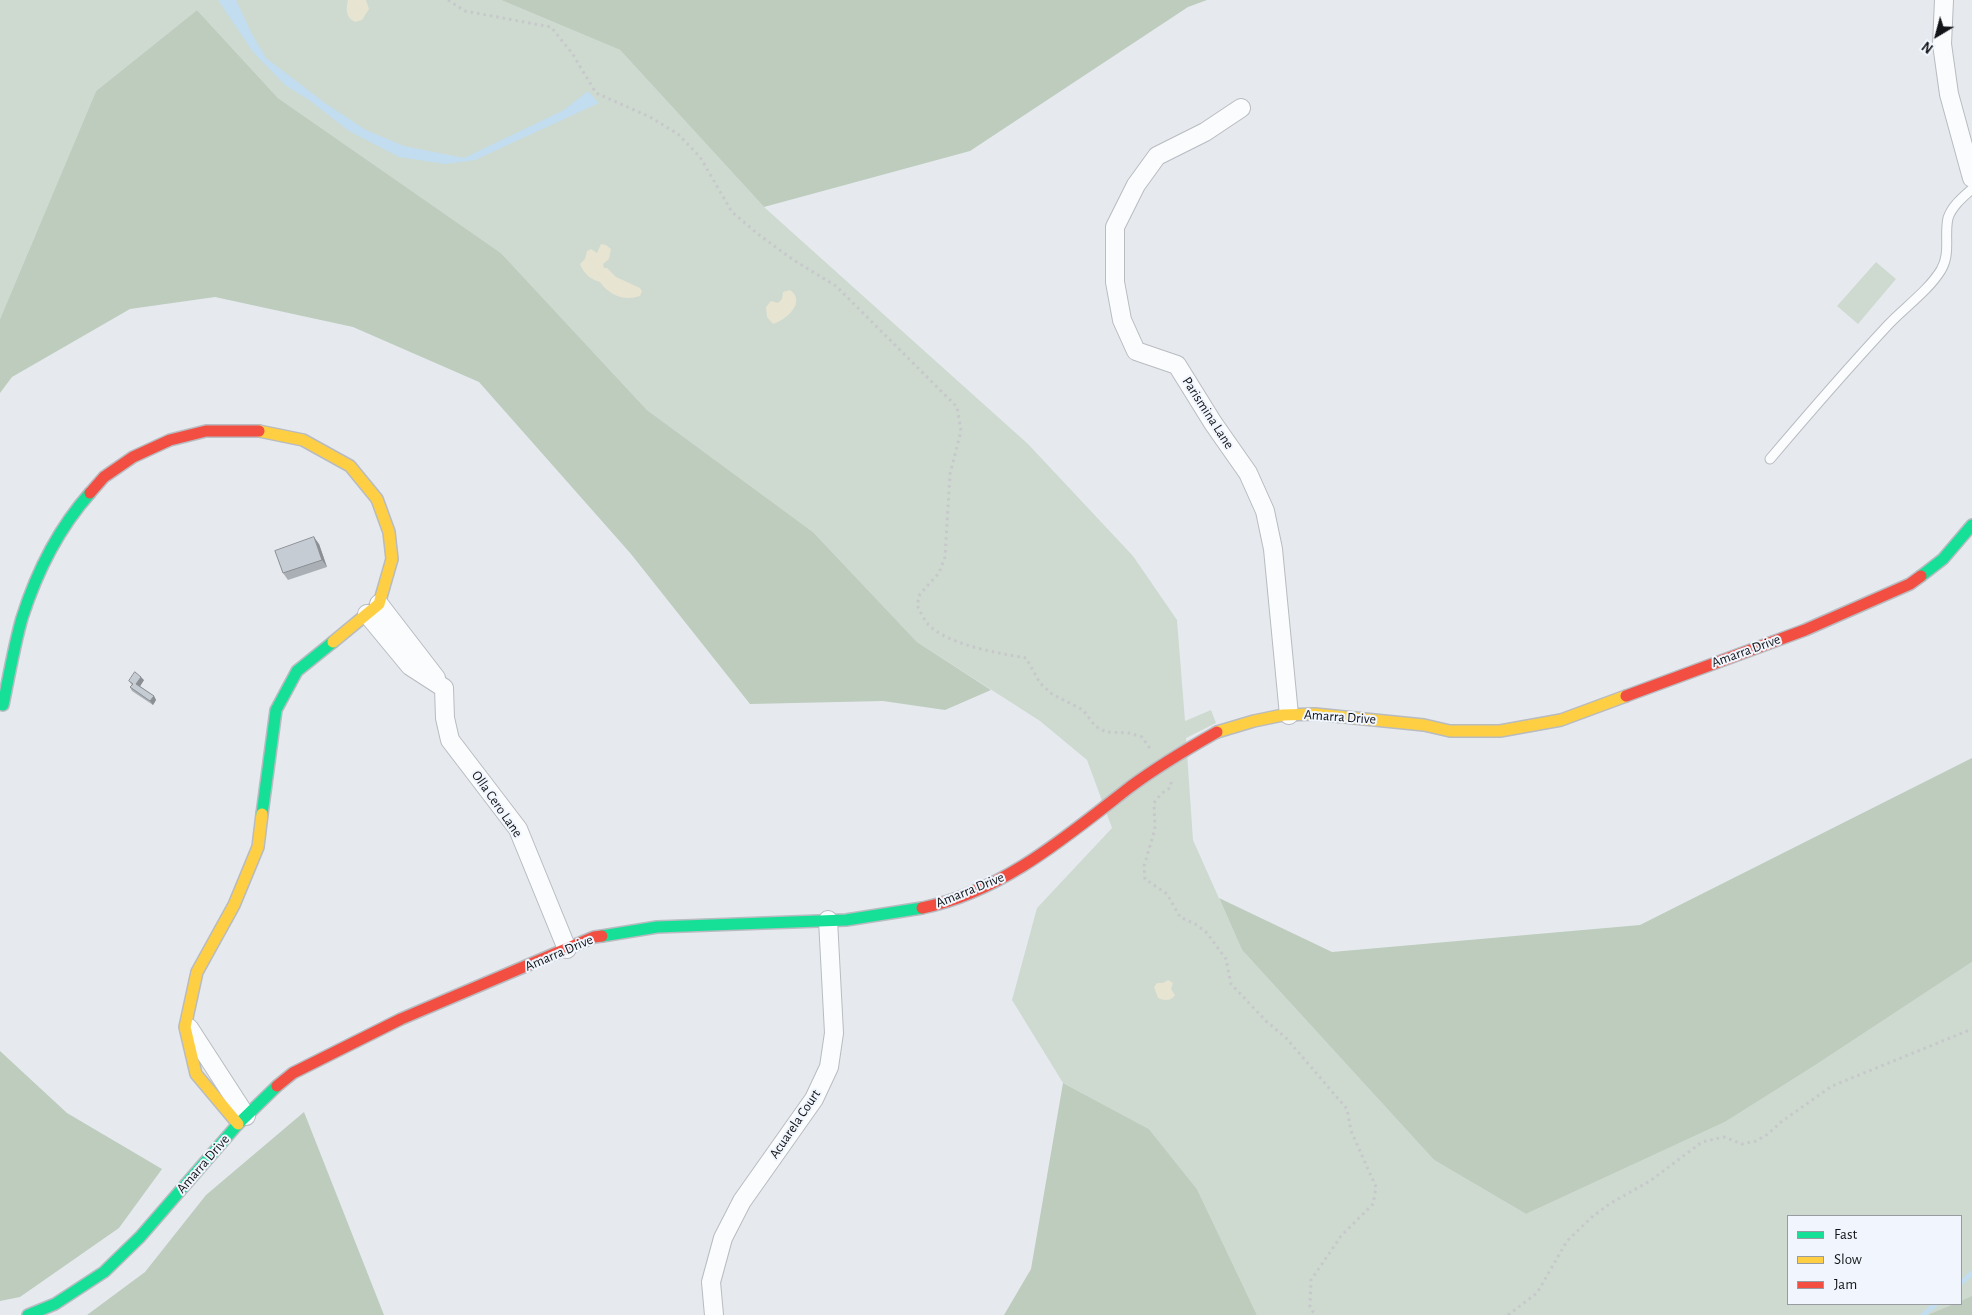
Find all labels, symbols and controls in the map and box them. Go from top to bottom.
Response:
north arrow [1912,10,1962,60]
text: N [1920,38,1936,56]
street label: Parismina Lane [1178,374,1238,452]
street label: Amarra Drive [1709,631,1783,671]
street label: Amarra Drive [1303,706,1377,728]
street label: Olla Cero Lane [468,767,526,841]
street label: Amarra Drive [933,869,1007,911]
street label: Amarra Drive [522,931,596,975]
street label: Acuarela Court [766,1086,824,1162]
street label: Amarra Drive [173,1131,233,1197]
legend [1787,1215,1962,1305]
text: Fast [1834,1227,1857,1242]
text: Slow [1834,1252,1862,1267]
text: Jam [1834,1277,1857,1292]

